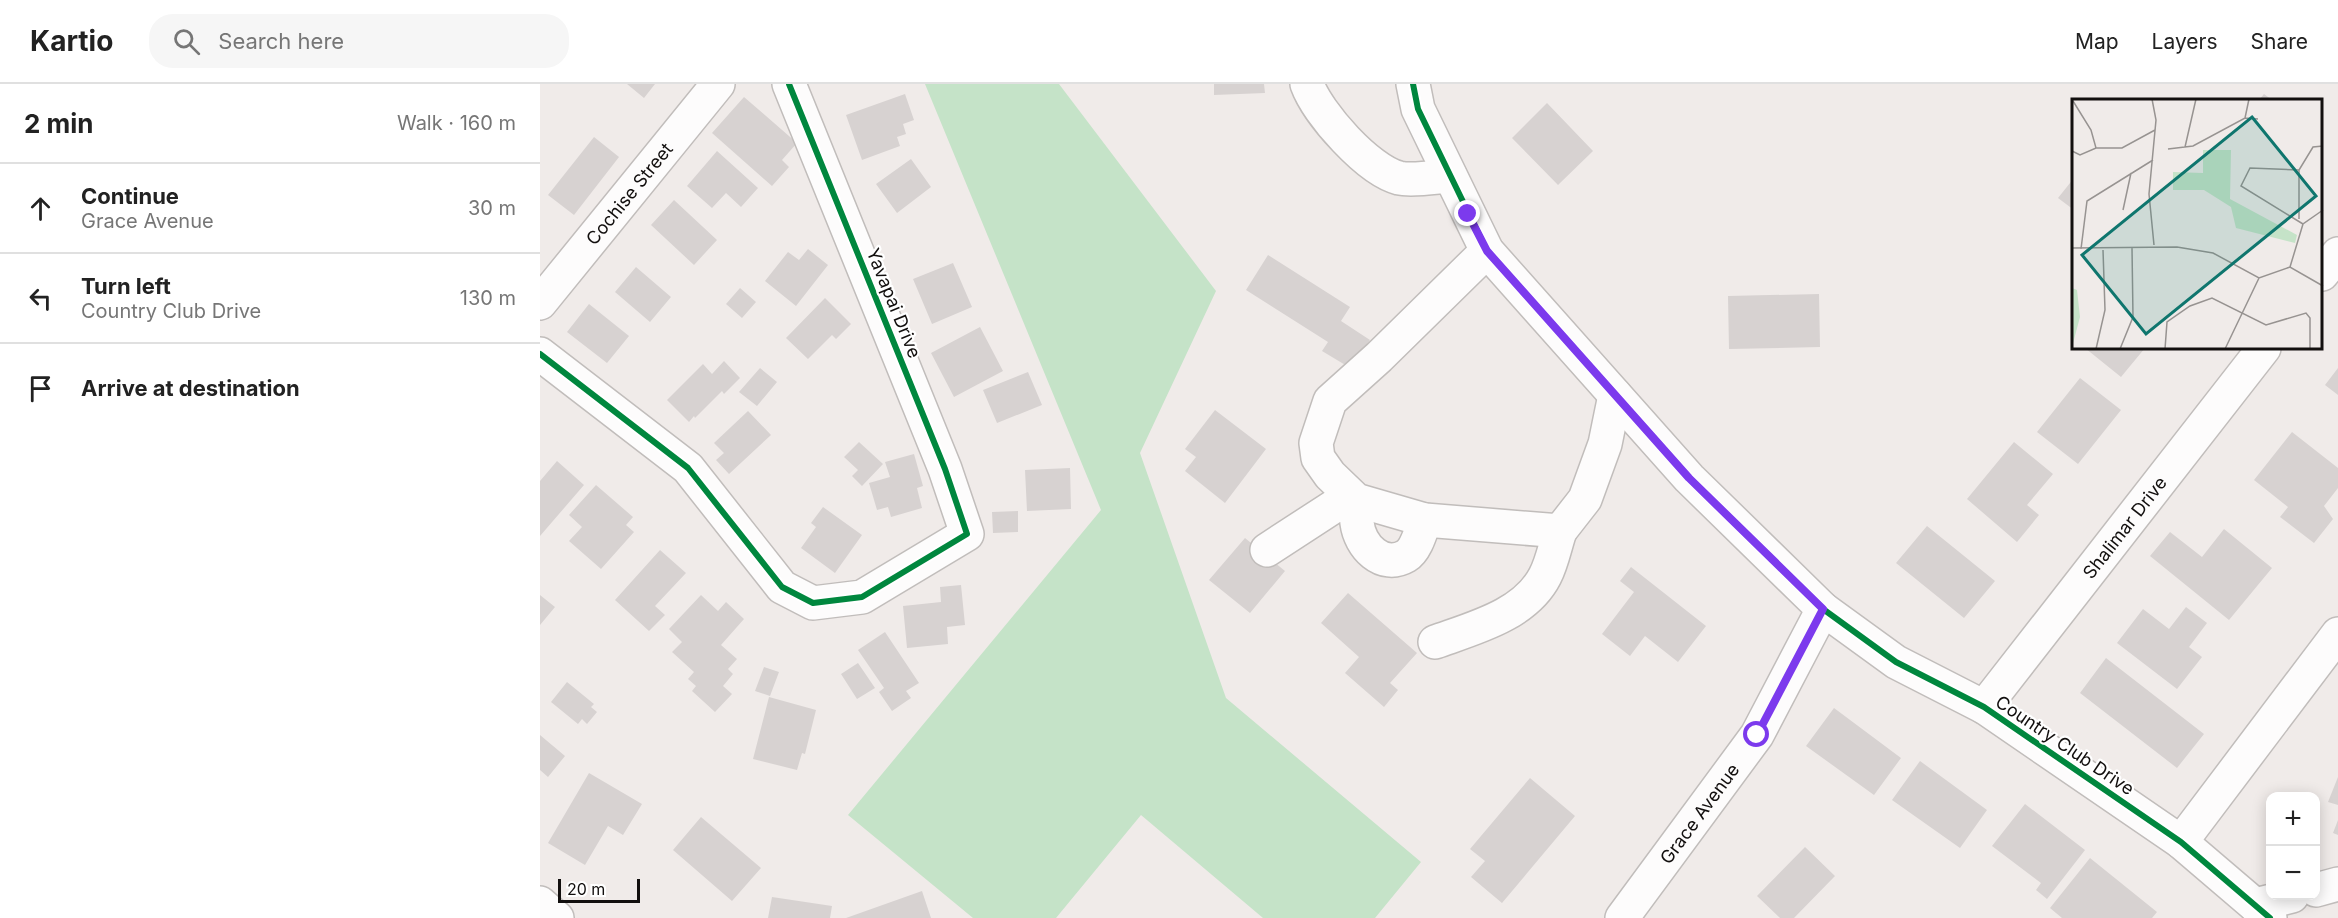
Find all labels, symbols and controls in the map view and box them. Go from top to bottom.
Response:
search box [149,14,569,68]
text: Kartio [30,24,113,58]
icon: search [170,25,203,58]
text: Search here [218,28,344,54]
text: Map [2075,29,2119,54]
text: Layers [2152,29,2218,54]
text: Share [2251,29,2308,54]
inset map [2072,99,2323,350]
text: 2 min [24,108,94,139]
text: Walk · 160 m [397,111,516,135]
street label: Cochise Street [581,138,677,249]
text: Continue [81,183,179,209]
icon: ahead [24,192,57,225]
text: 30 m [468,196,516,220]
route end [1454,200,1480,226]
text: Grace Avenue [81,209,214,233]
street label: Yavapai Drive [862,245,926,361]
text: Turn left [81,273,171,299]
icon: left [24,282,57,315]
text: 130 m [460,286,516,310]
text: Country Club Drive [81,299,261,323]
icon: arrive [24,372,57,405]
text: Arrive at destination [81,375,300,401]
street label: Shalimar Drive [2078,472,2170,582]
street label: Country Club Drive [1992,691,2138,799]
route start [1743,721,1769,747]
street label: Grace Avenue [1655,759,1743,868]
map controls [2266,792,2320,900]
button: + [2266,792,2320,846]
button: − [2266,846,2320,900]
scale bar [558,876,640,904]
text: 20 m [567,879,605,899]

